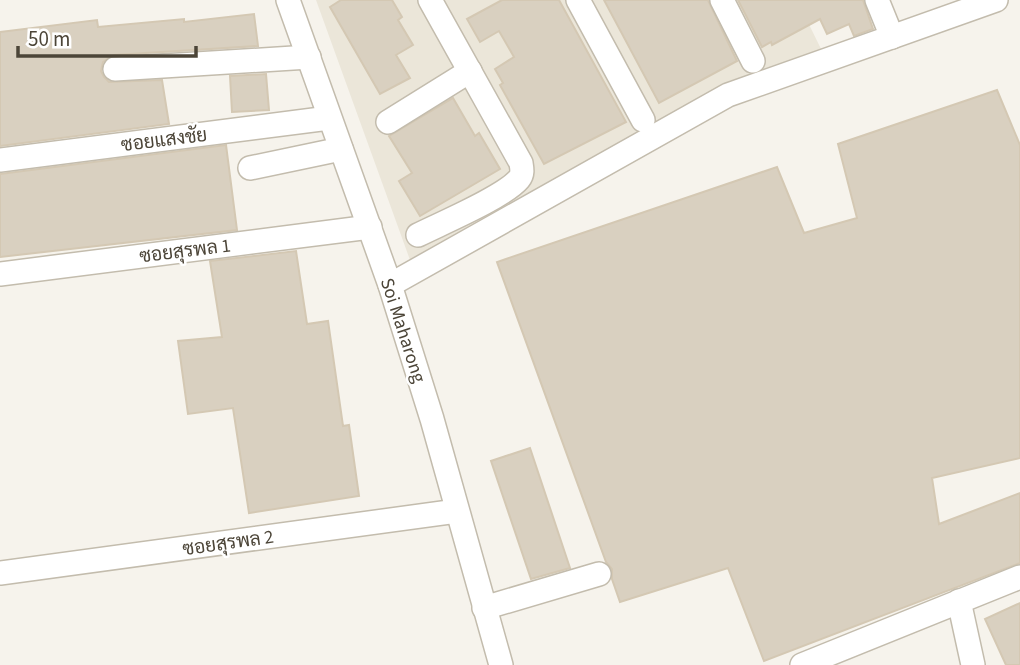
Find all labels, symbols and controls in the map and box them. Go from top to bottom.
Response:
scale bar [18,14,196,58]
text: 50 m [28,24,70,54]
street label: ซอยแสงชัย [119,122,209,159]
street label: ซอยสุรพล 1 [138,232,232,270]
street label: Soi Maharong [373,275,432,387]
street label: ซอยสุรพล 2 [181,524,276,563]

